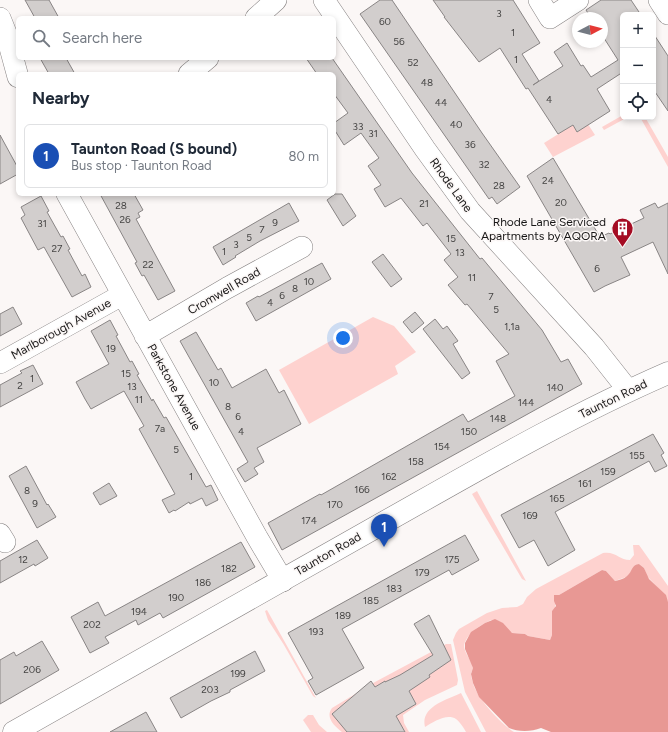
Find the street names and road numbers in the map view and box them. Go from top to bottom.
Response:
street label: Rhode Lane [427,155,476,215]
street label: Cromwell Road [185,265,263,317]
street label: Marlborough Avenue [9,296,114,362]
street label: Parkstone Avenue [144,341,204,433]
street label: Taunton Road [577,376,649,422]
street label: Taunton Road [292,529,364,579]

